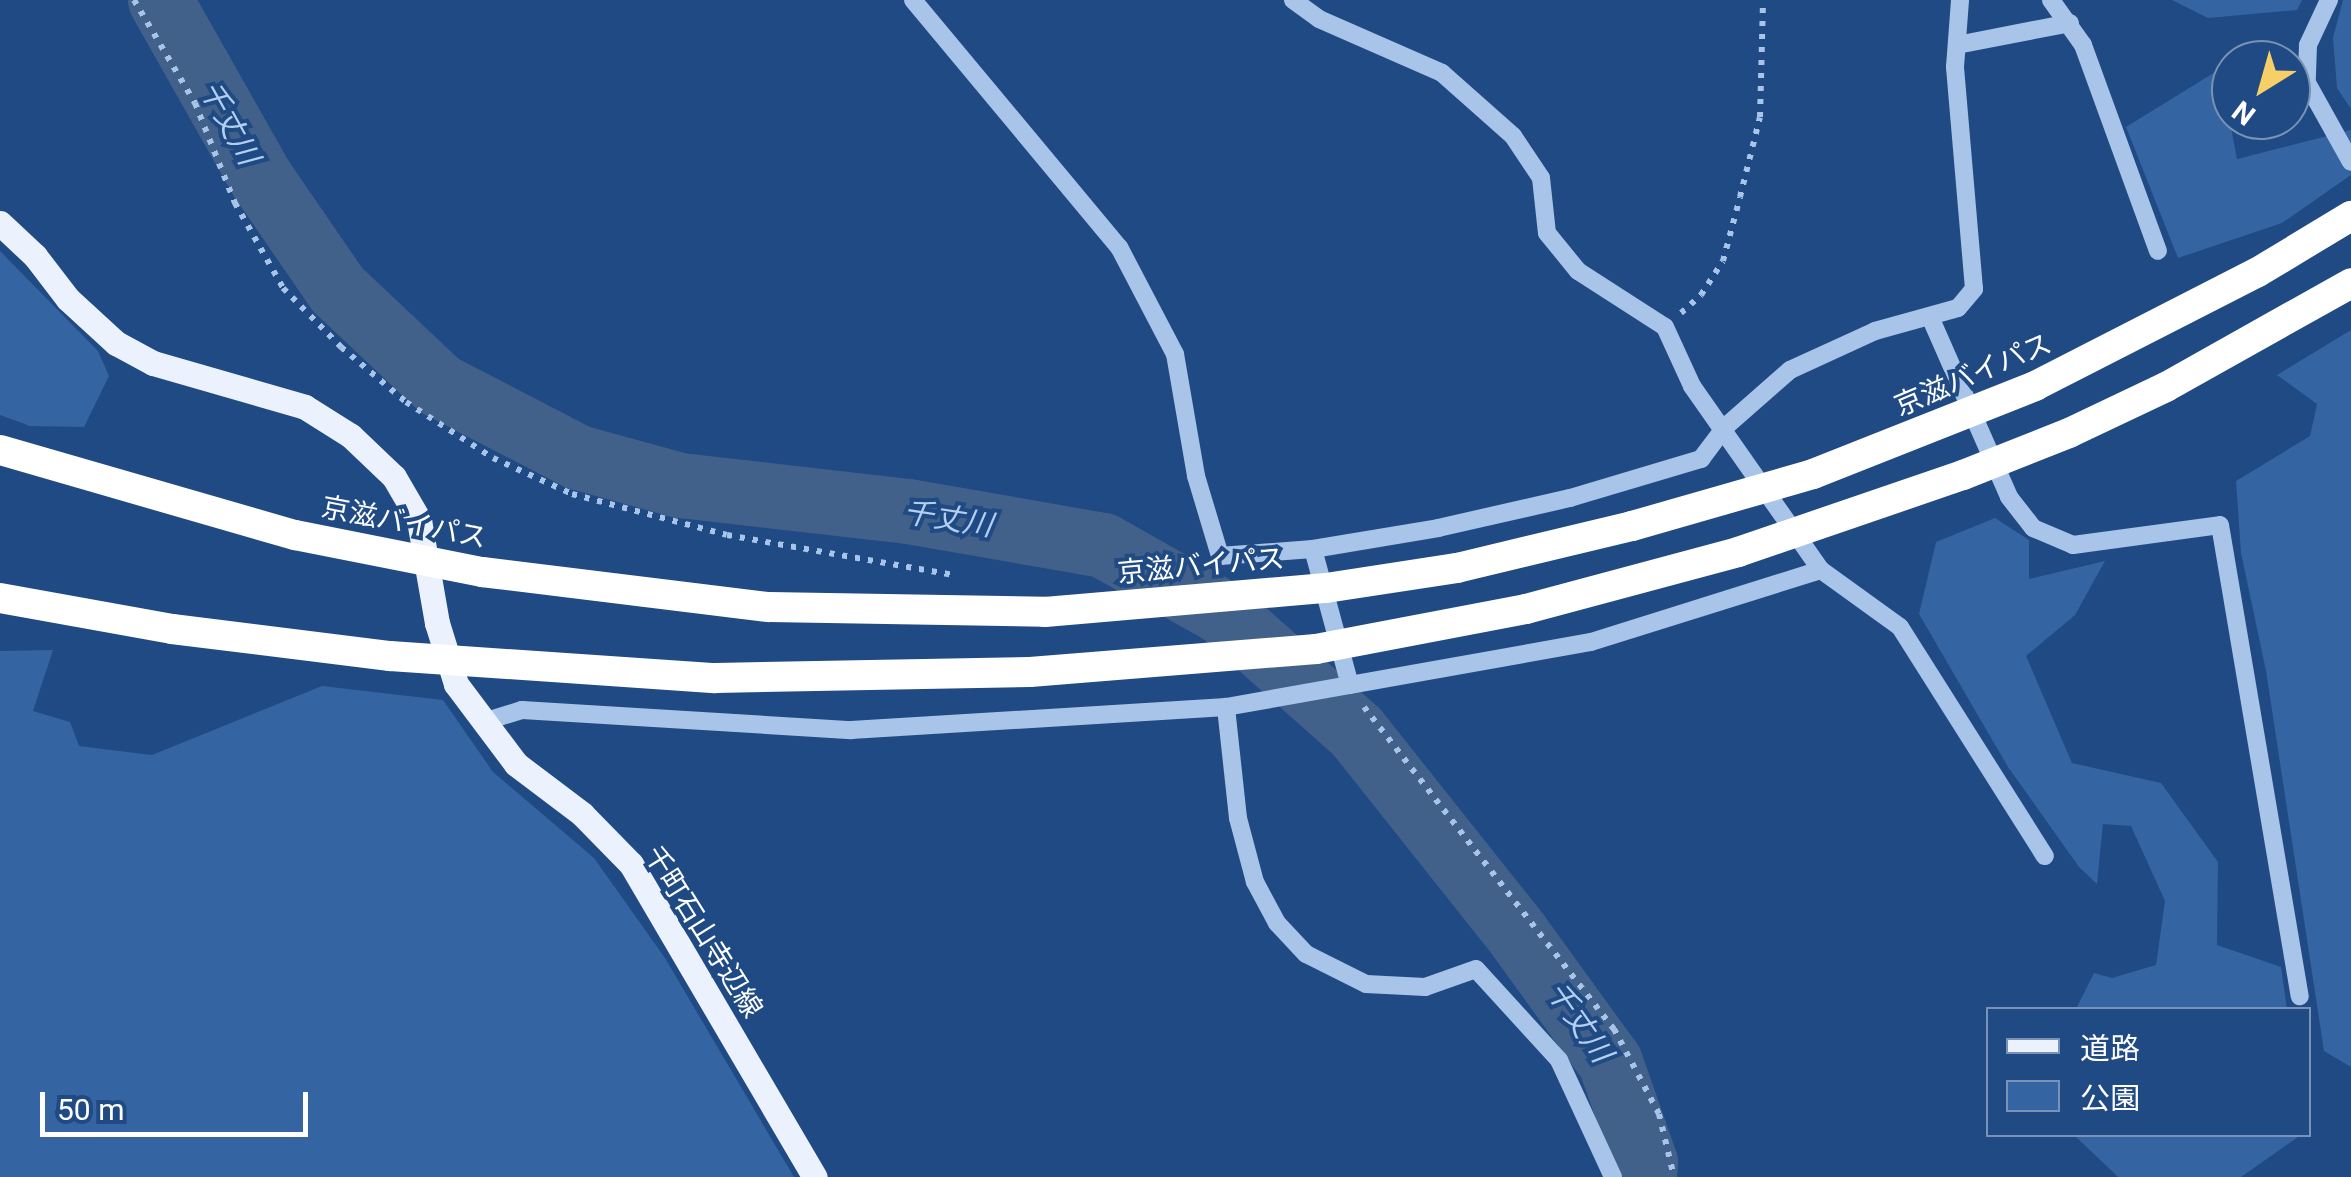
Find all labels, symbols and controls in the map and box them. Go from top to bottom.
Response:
north arrow [2211,40,2311,140]
water label: 千丈川 [191,75,267,171]
text: N [2226,94,2262,132]
street label: 京滋バイパス [1889,327,2057,423]
street label: 京滋バイパス [318,490,490,556]
water label: 千丈川 [901,494,995,544]
street label: 京滋バイパス [1116,542,1286,590]
street label: 千町石山寺辺線 [637,840,769,1024]
water label: 千丈川 [1538,975,1620,1069]
legend [1986,1007,2311,1137]
text: 道路 [2080,1031,2140,1066]
scale bar [45,1072,312,1134]
text: 公園 [2080,1081,2140,1116]
text: 50 m [57,1092,124,1127]

